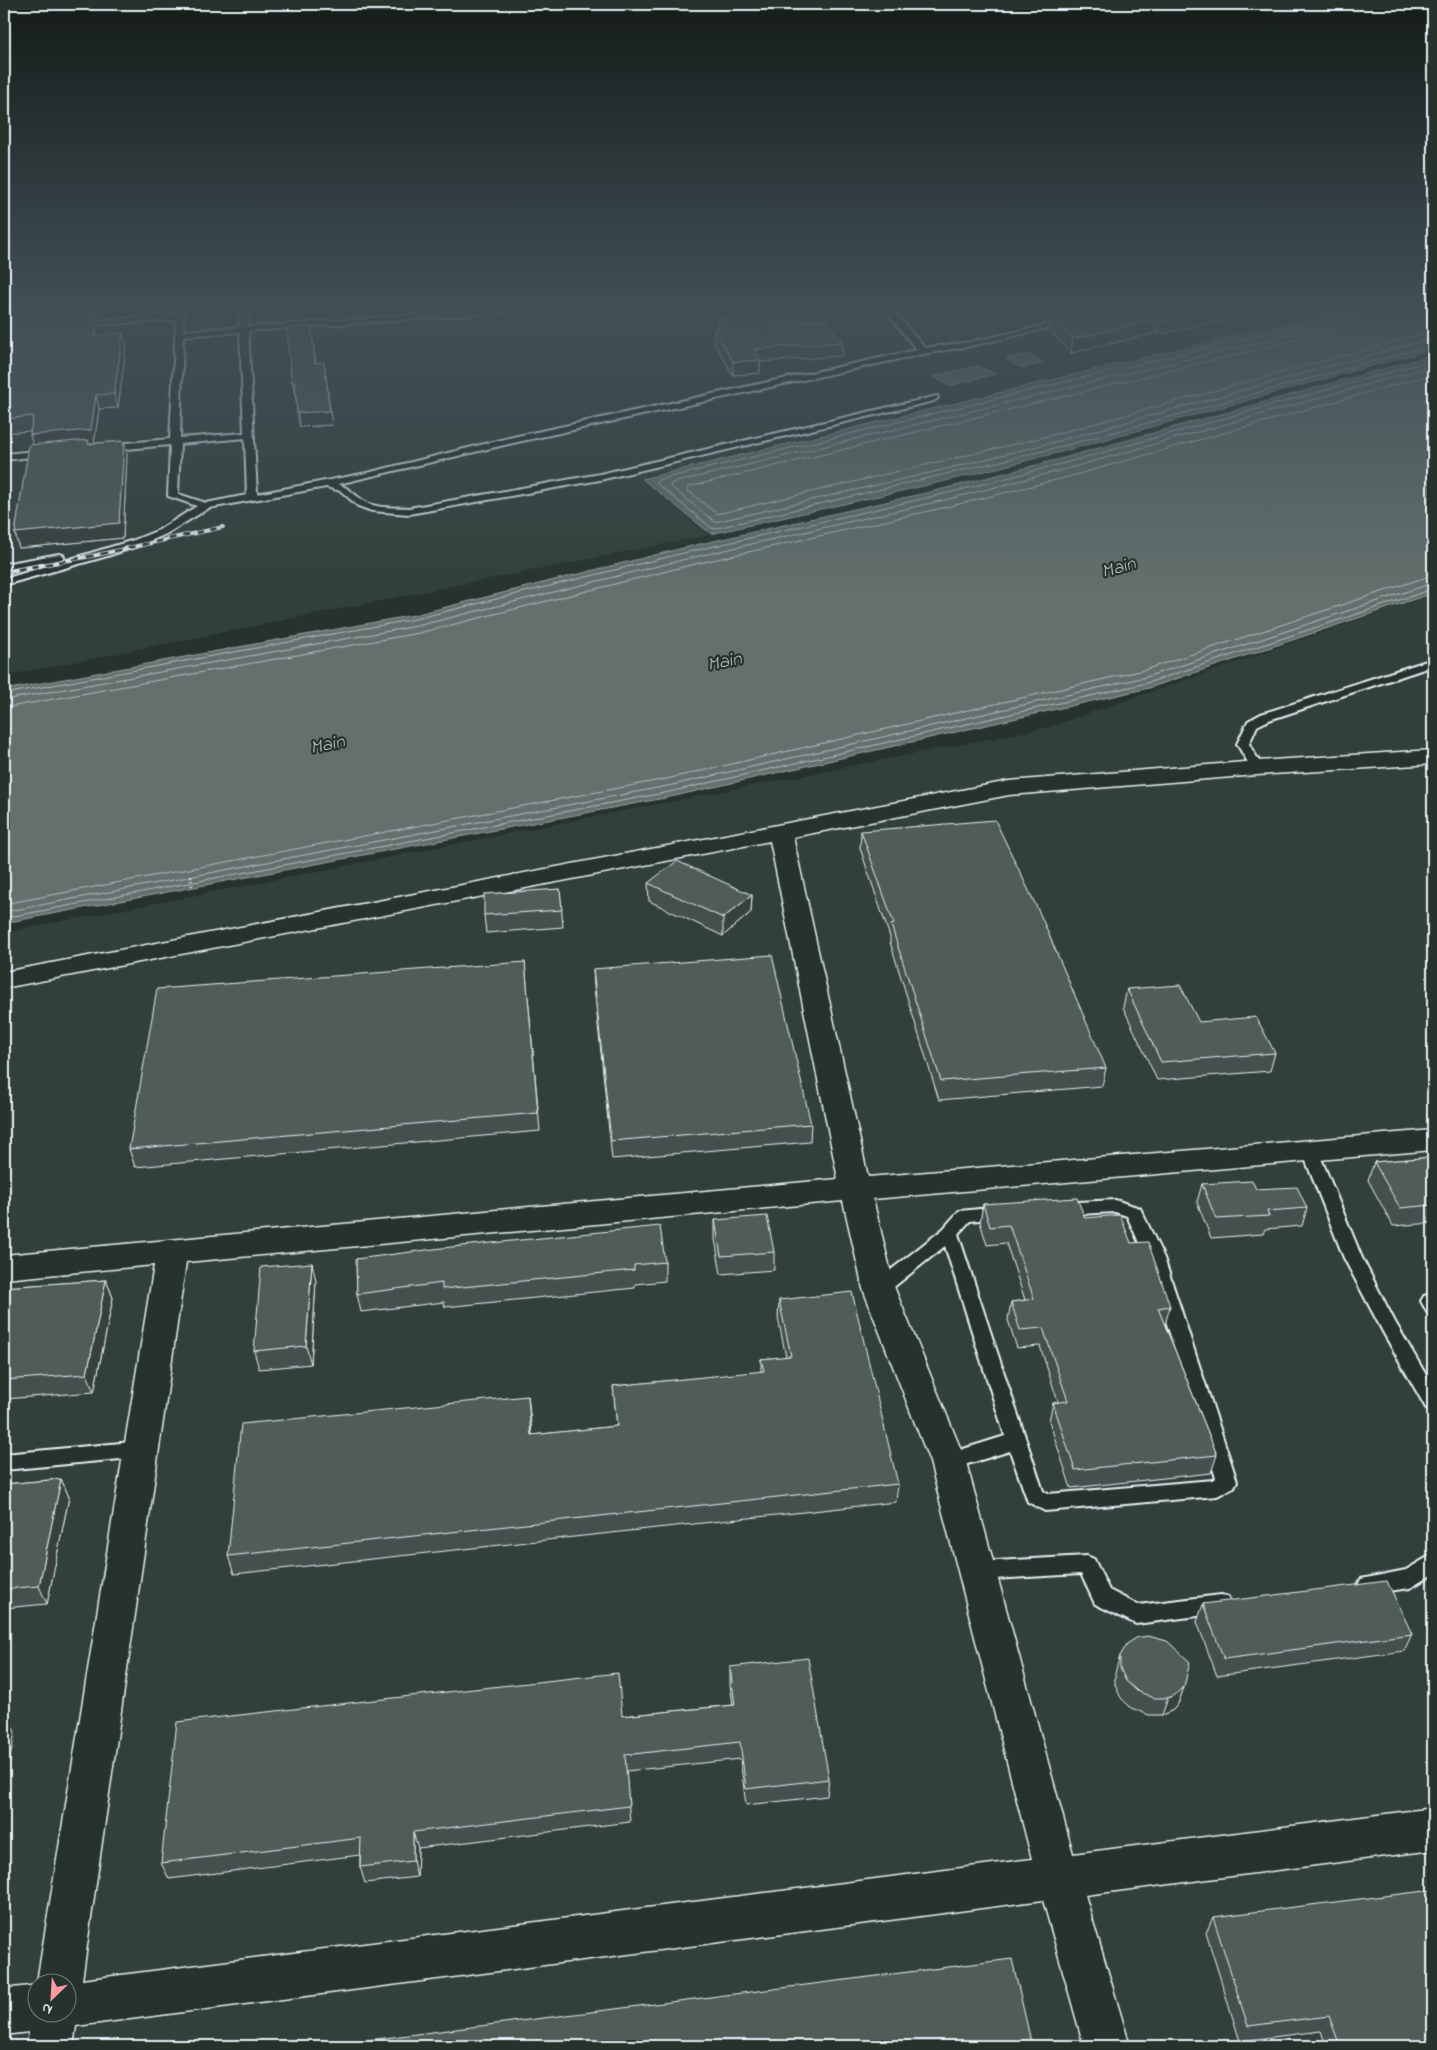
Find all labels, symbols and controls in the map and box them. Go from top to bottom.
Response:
water label: Main [1098,550,1140,586]
water label: Main [705,646,745,679]
water label: Main [308,729,348,762]
north arrow [28,1972,78,2022]
text: N [38,1997,56,2020]

